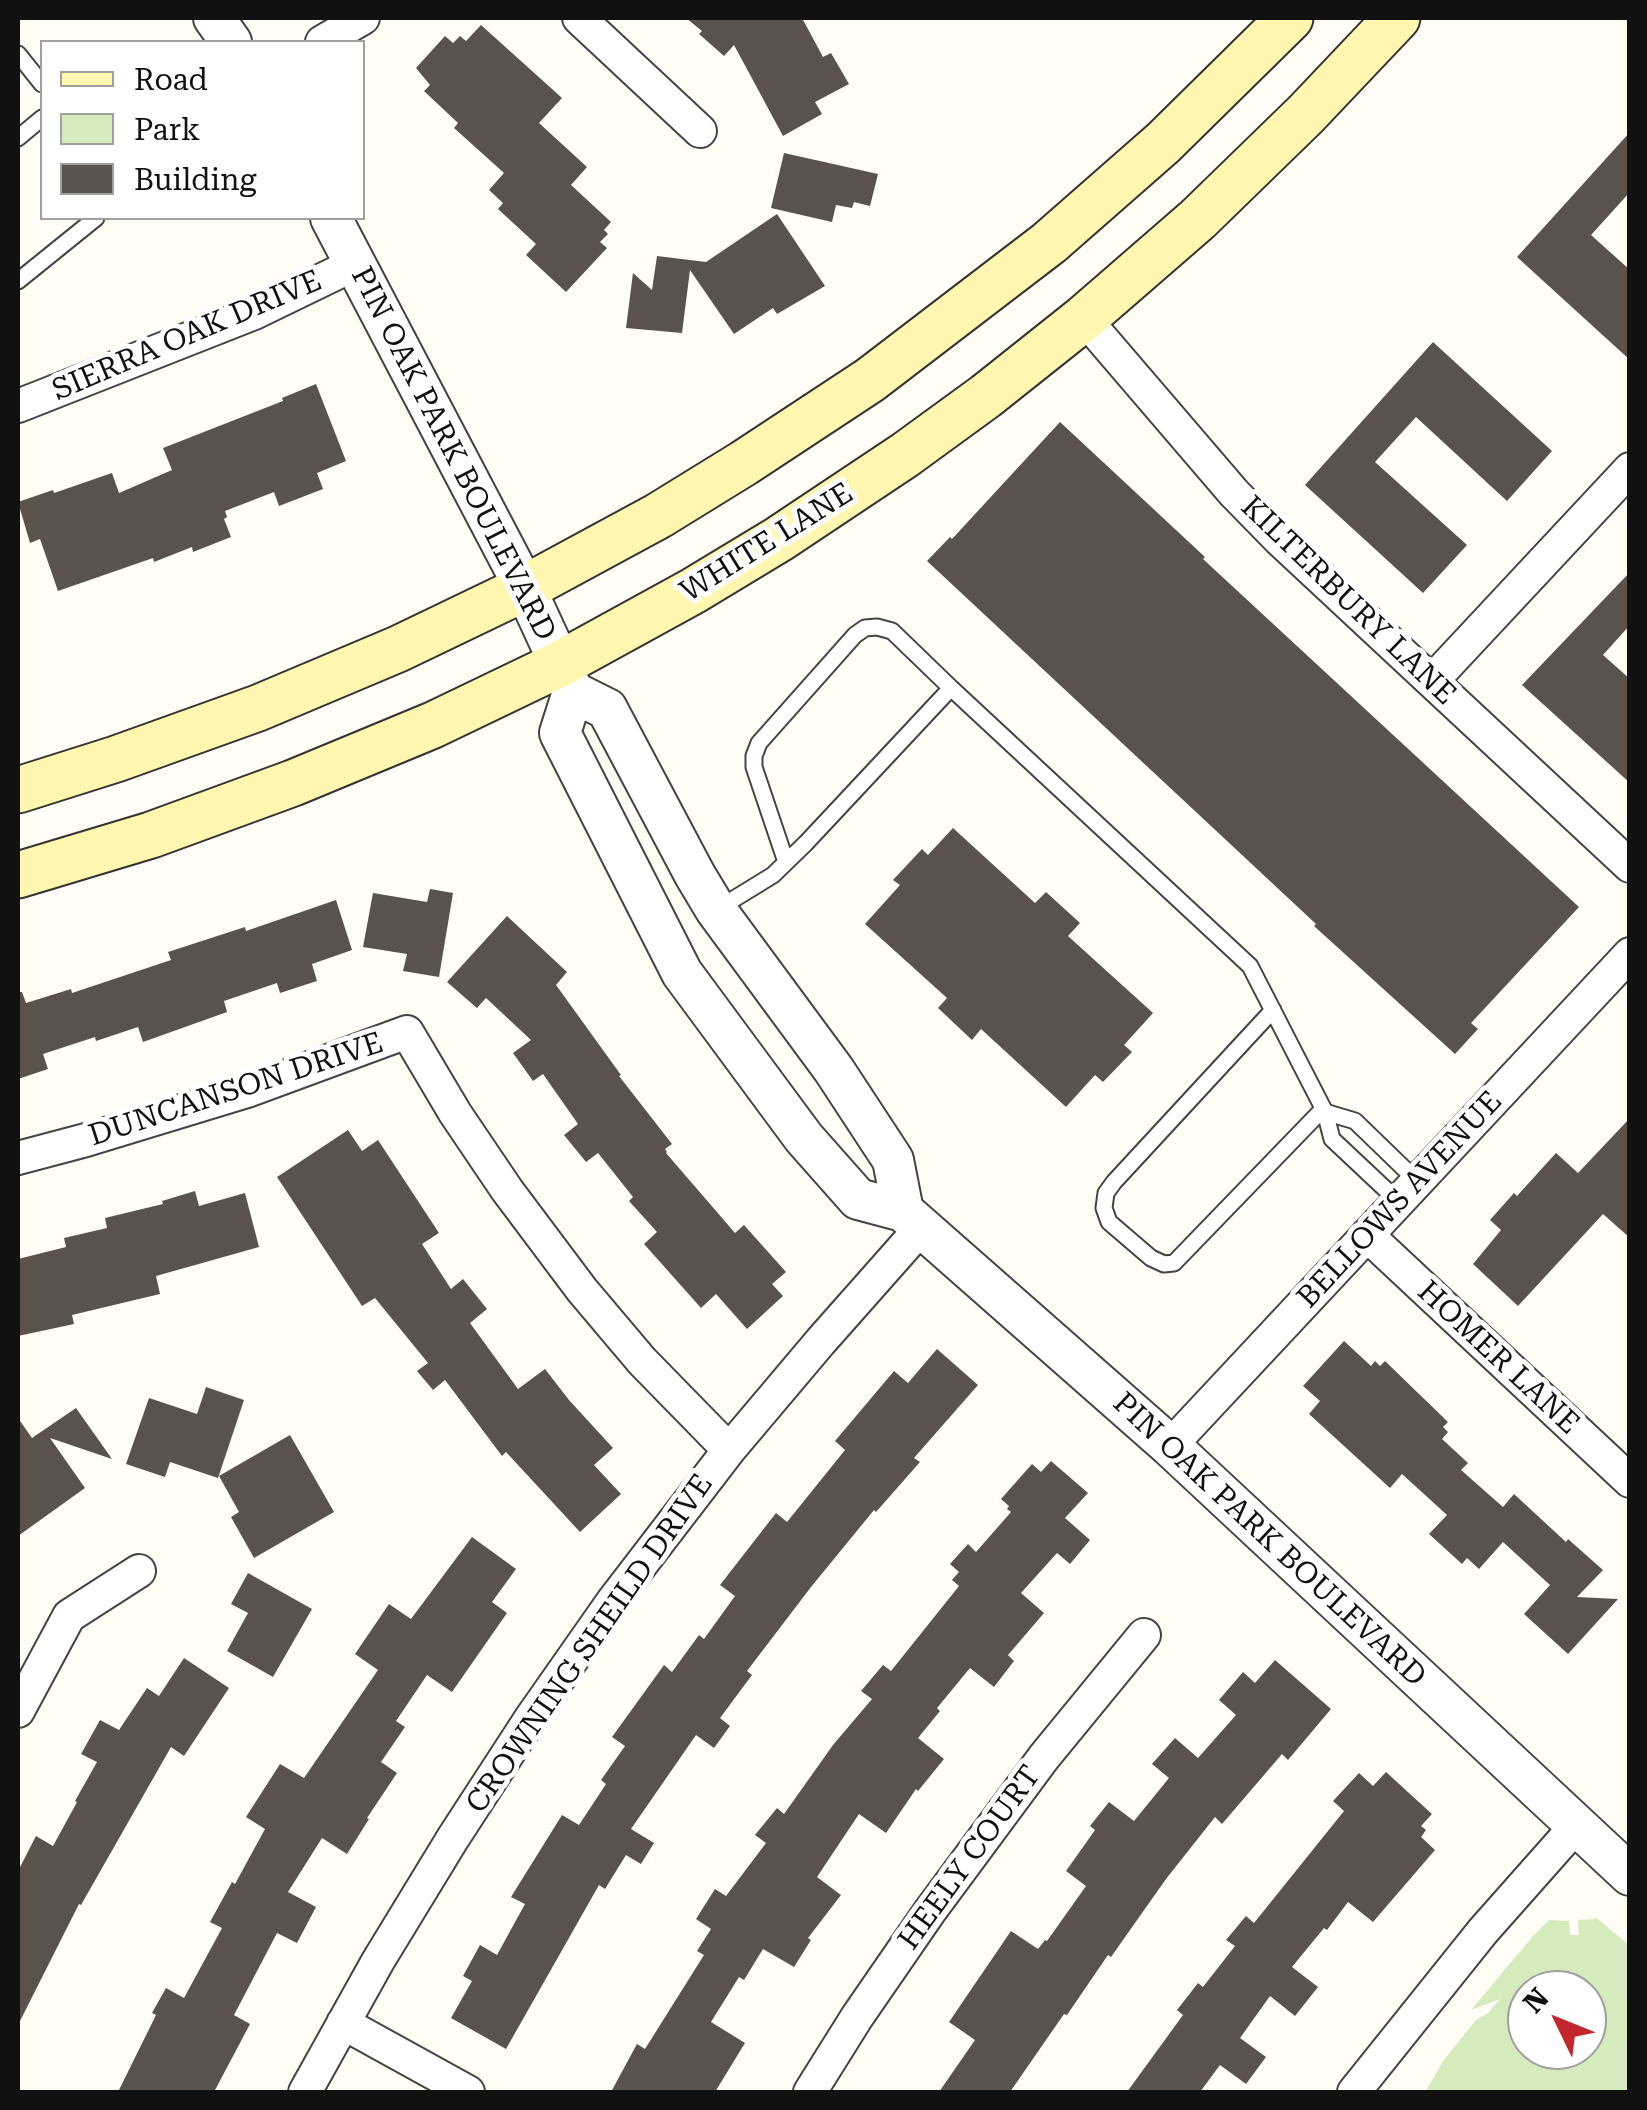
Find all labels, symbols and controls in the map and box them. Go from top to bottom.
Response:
legend [40,40,365,220]
text: Road [134,62,208,97]
text: Park [134,112,200,147]
text: Building [134,162,257,197]
street label: PIN OAK PARK BOULEVARD [343,261,563,647]
street label: SIERRA OAK DRIVE [47,263,327,409]
street label: WHITE LANE [674,476,860,610]
street label: KILTERBURY LANE [1233,489,1463,713]
street label: DUNCANSON DRIVE [84,1025,388,1155]
street label: BELLOWS AVENUE [1290,1084,1510,1316]
street label: HOMER LANE [1410,1274,1586,1442]
street label: PIN OAK PARK BOULEVARD [1105,1385,1433,1695]
street label: CROWNING SHEILD DRIVE [459,1468,721,1820]
street label: HEELY COURT [891,1759,1049,1957]
north arrow [1507,1970,1607,2070]
text: N [1517,1981,1556,2020]

